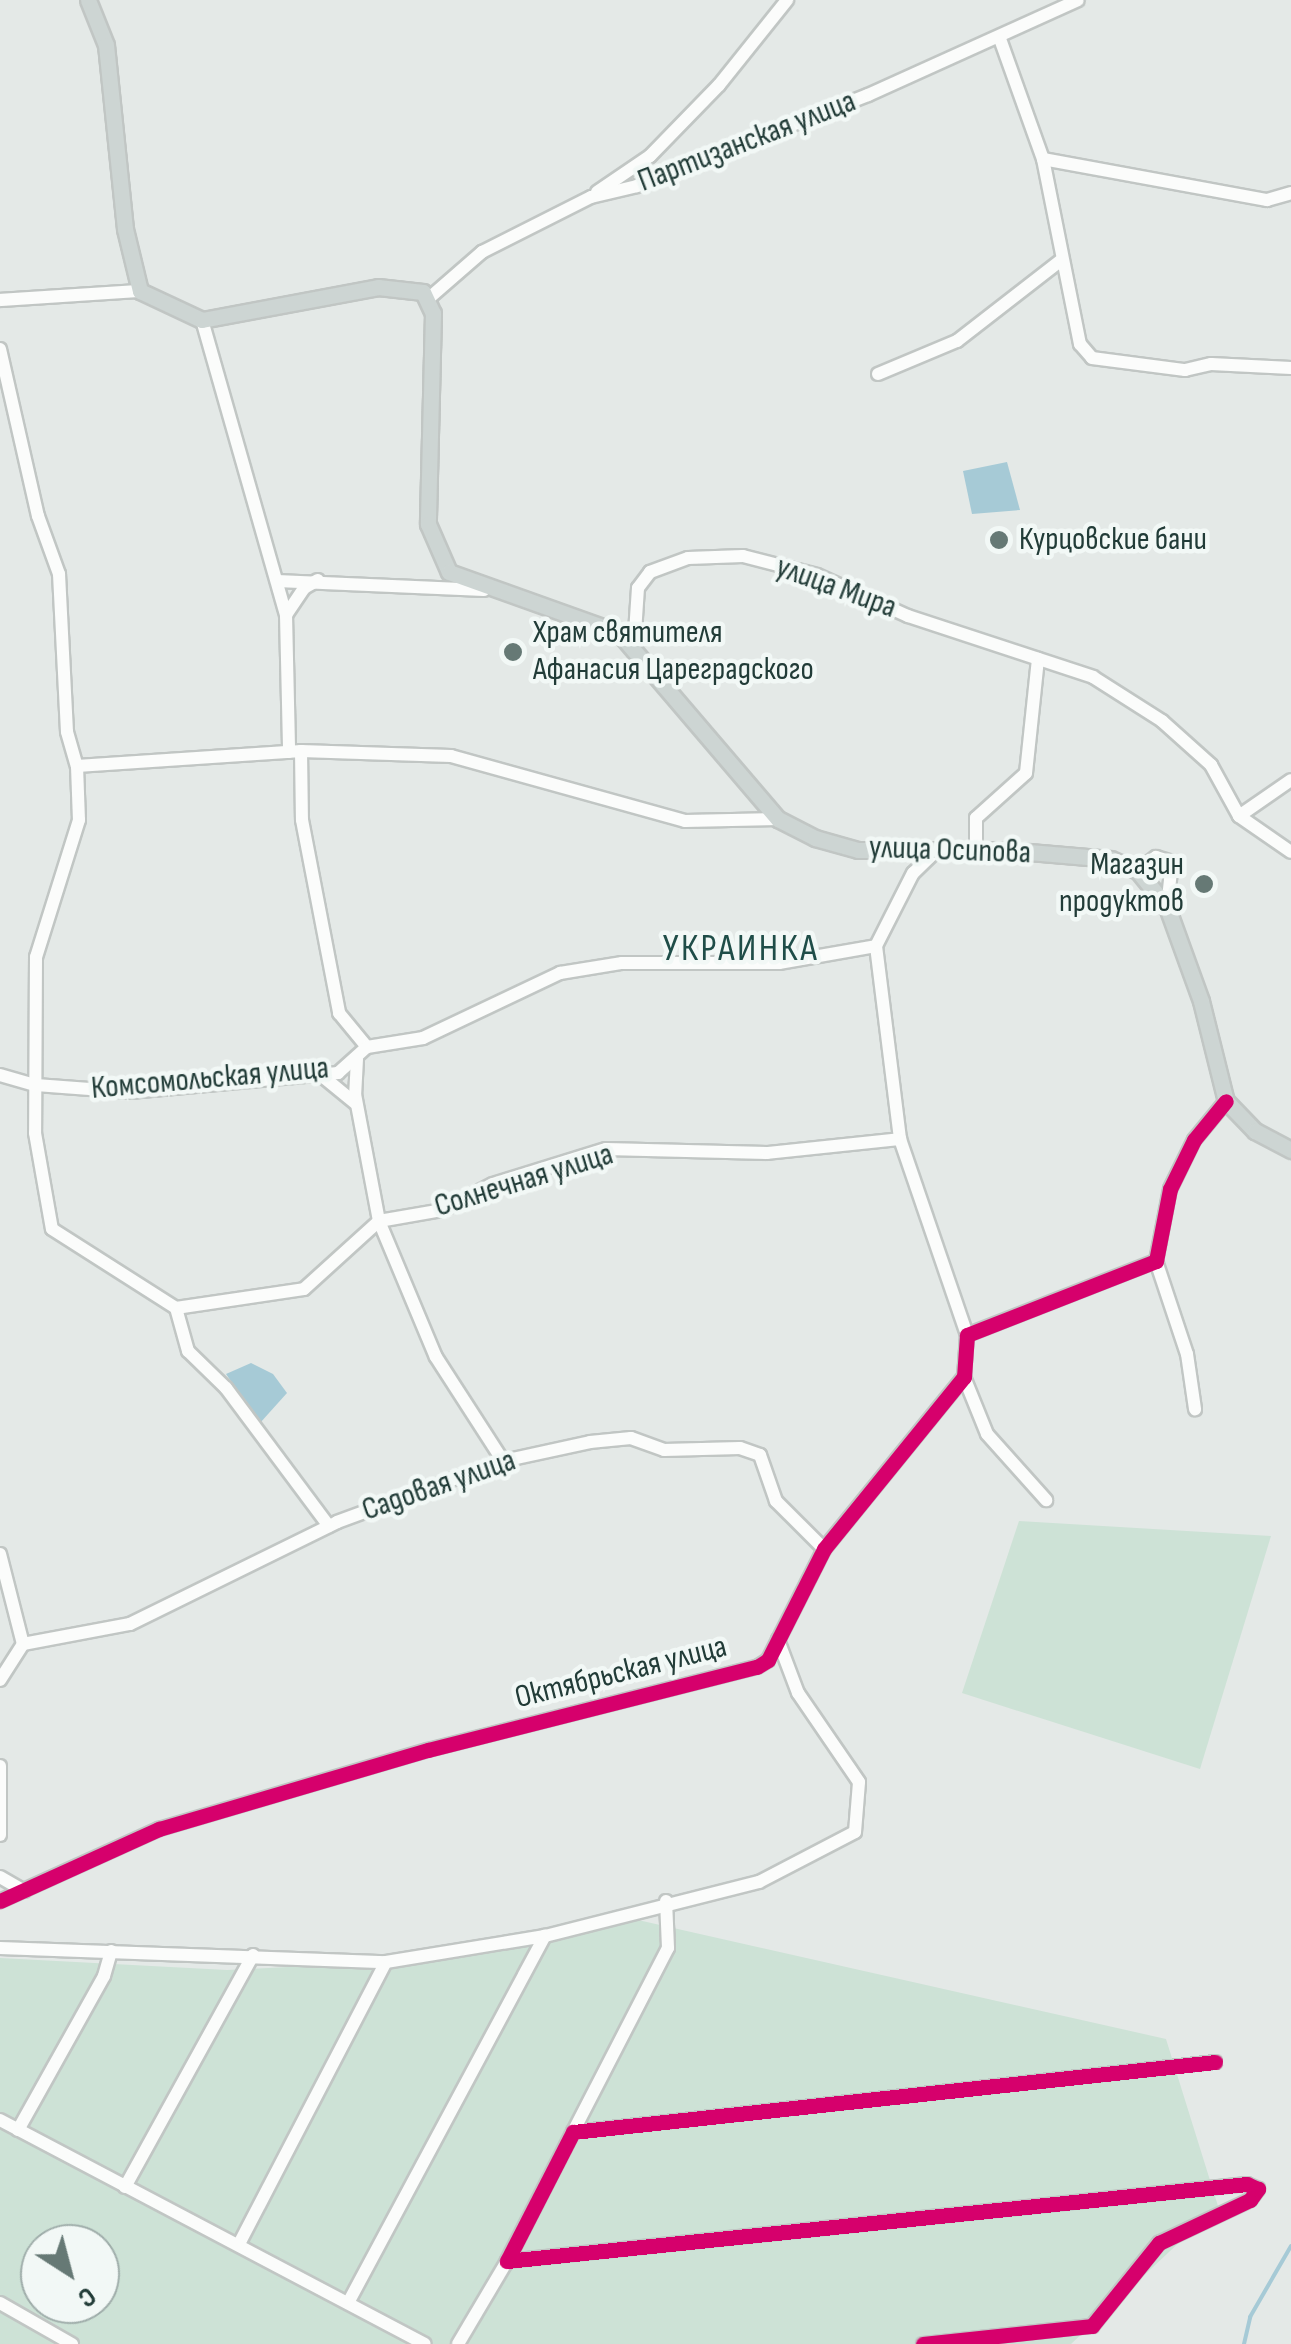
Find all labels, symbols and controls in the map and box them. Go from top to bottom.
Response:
street label: Партизанская улица [633,83,861,201]
place label: Курцовские бани [1019,521,1207,559]
marker: Курцовские бани [988,529,1010,551]
street label: улица Мира [770,549,902,627]
place label: Храм святителя Афанасия Цареградского [533,615,814,690]
marker: Храм святителя Афанасия Цареградского [502,641,524,663]
street label: улица Осипова [868,829,1032,873]
place label: Магазин продуктов [1059,847,1184,922]
marker: Магазин продуктов [1193,873,1215,895]
district label: УКРАИНКА [663,926,819,972]
street label: Комсомольская улица [90,1049,330,1109]
street label: Солнечная улица [430,1136,618,1226]
street label: Садовая улица [357,1442,521,1530]
street label: Октябрьская улица [511,1628,731,1718]
north arrow [20,2224,120,2324]
text: С [71,2279,102,2315]

